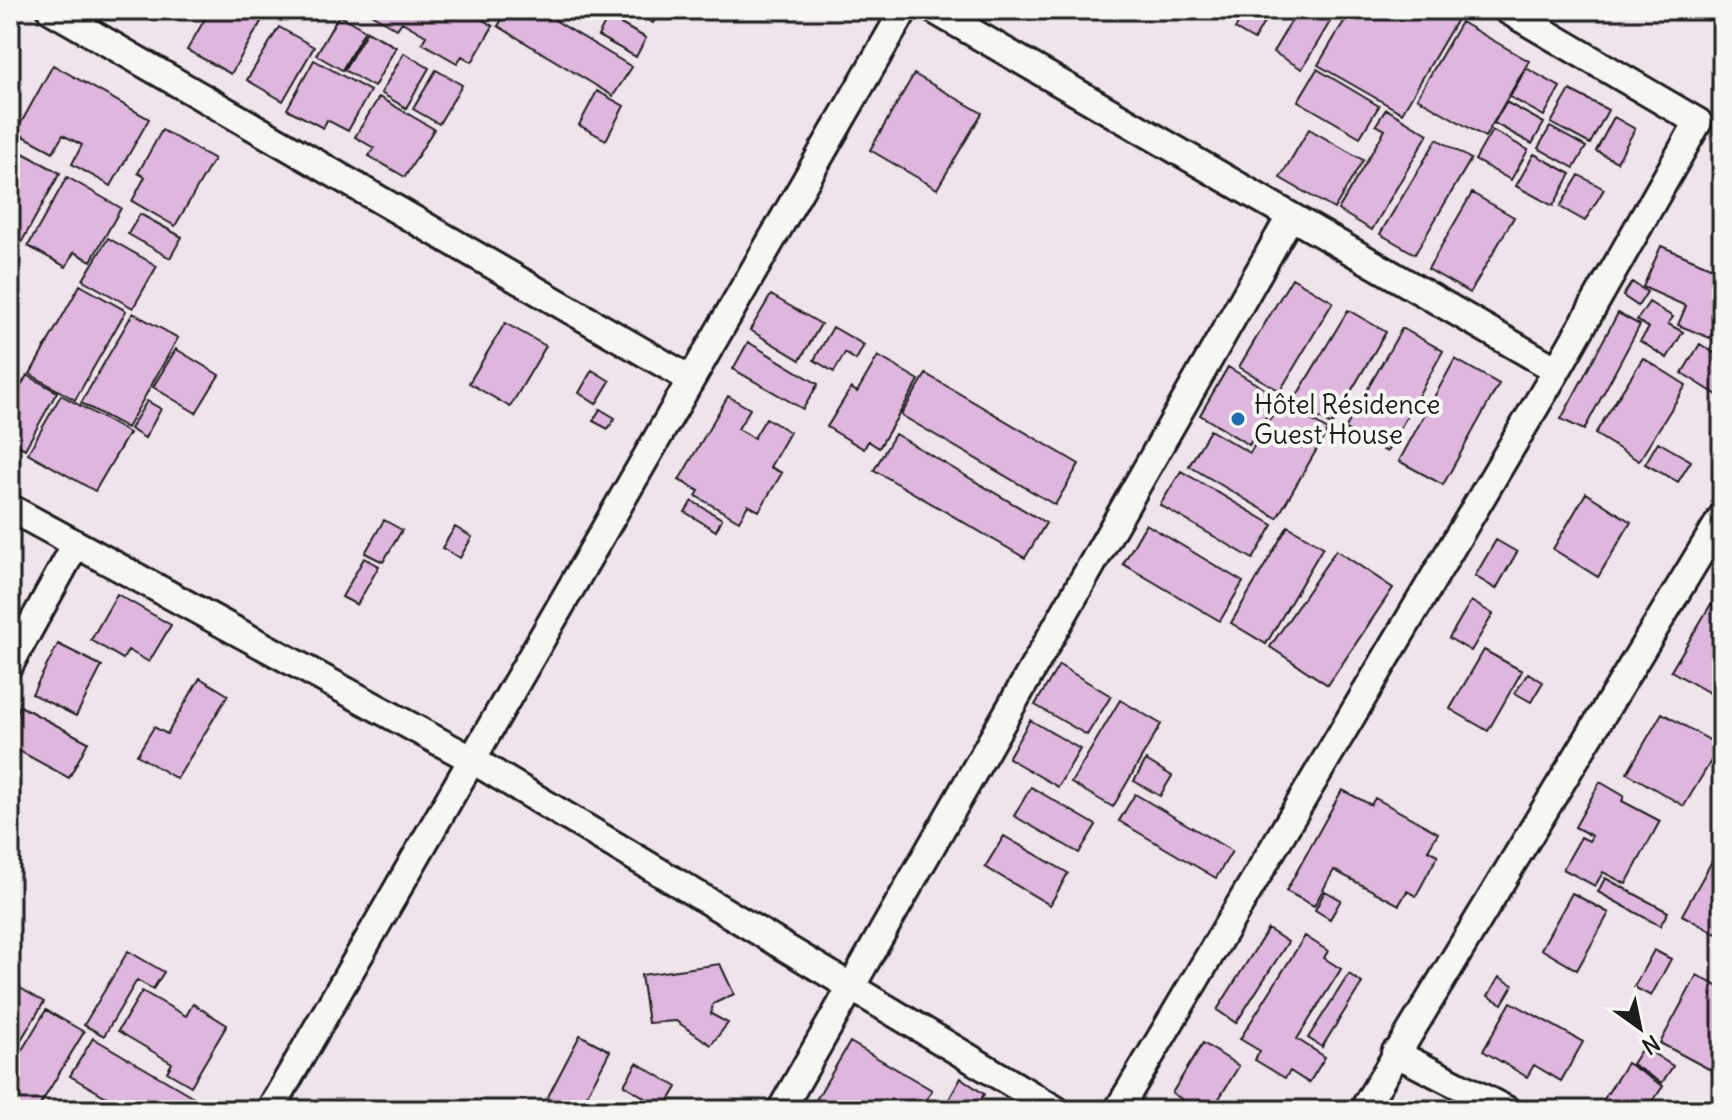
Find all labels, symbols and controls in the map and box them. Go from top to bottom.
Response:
place label: Hôtel Résidence Guest House [1254,388,1440,451]
marker: Hôtel Résidence Guest House [1229,410,1247,428]
north arrow [1600,988,1680,1068]
text: N [1637,1029,1665,1061]

